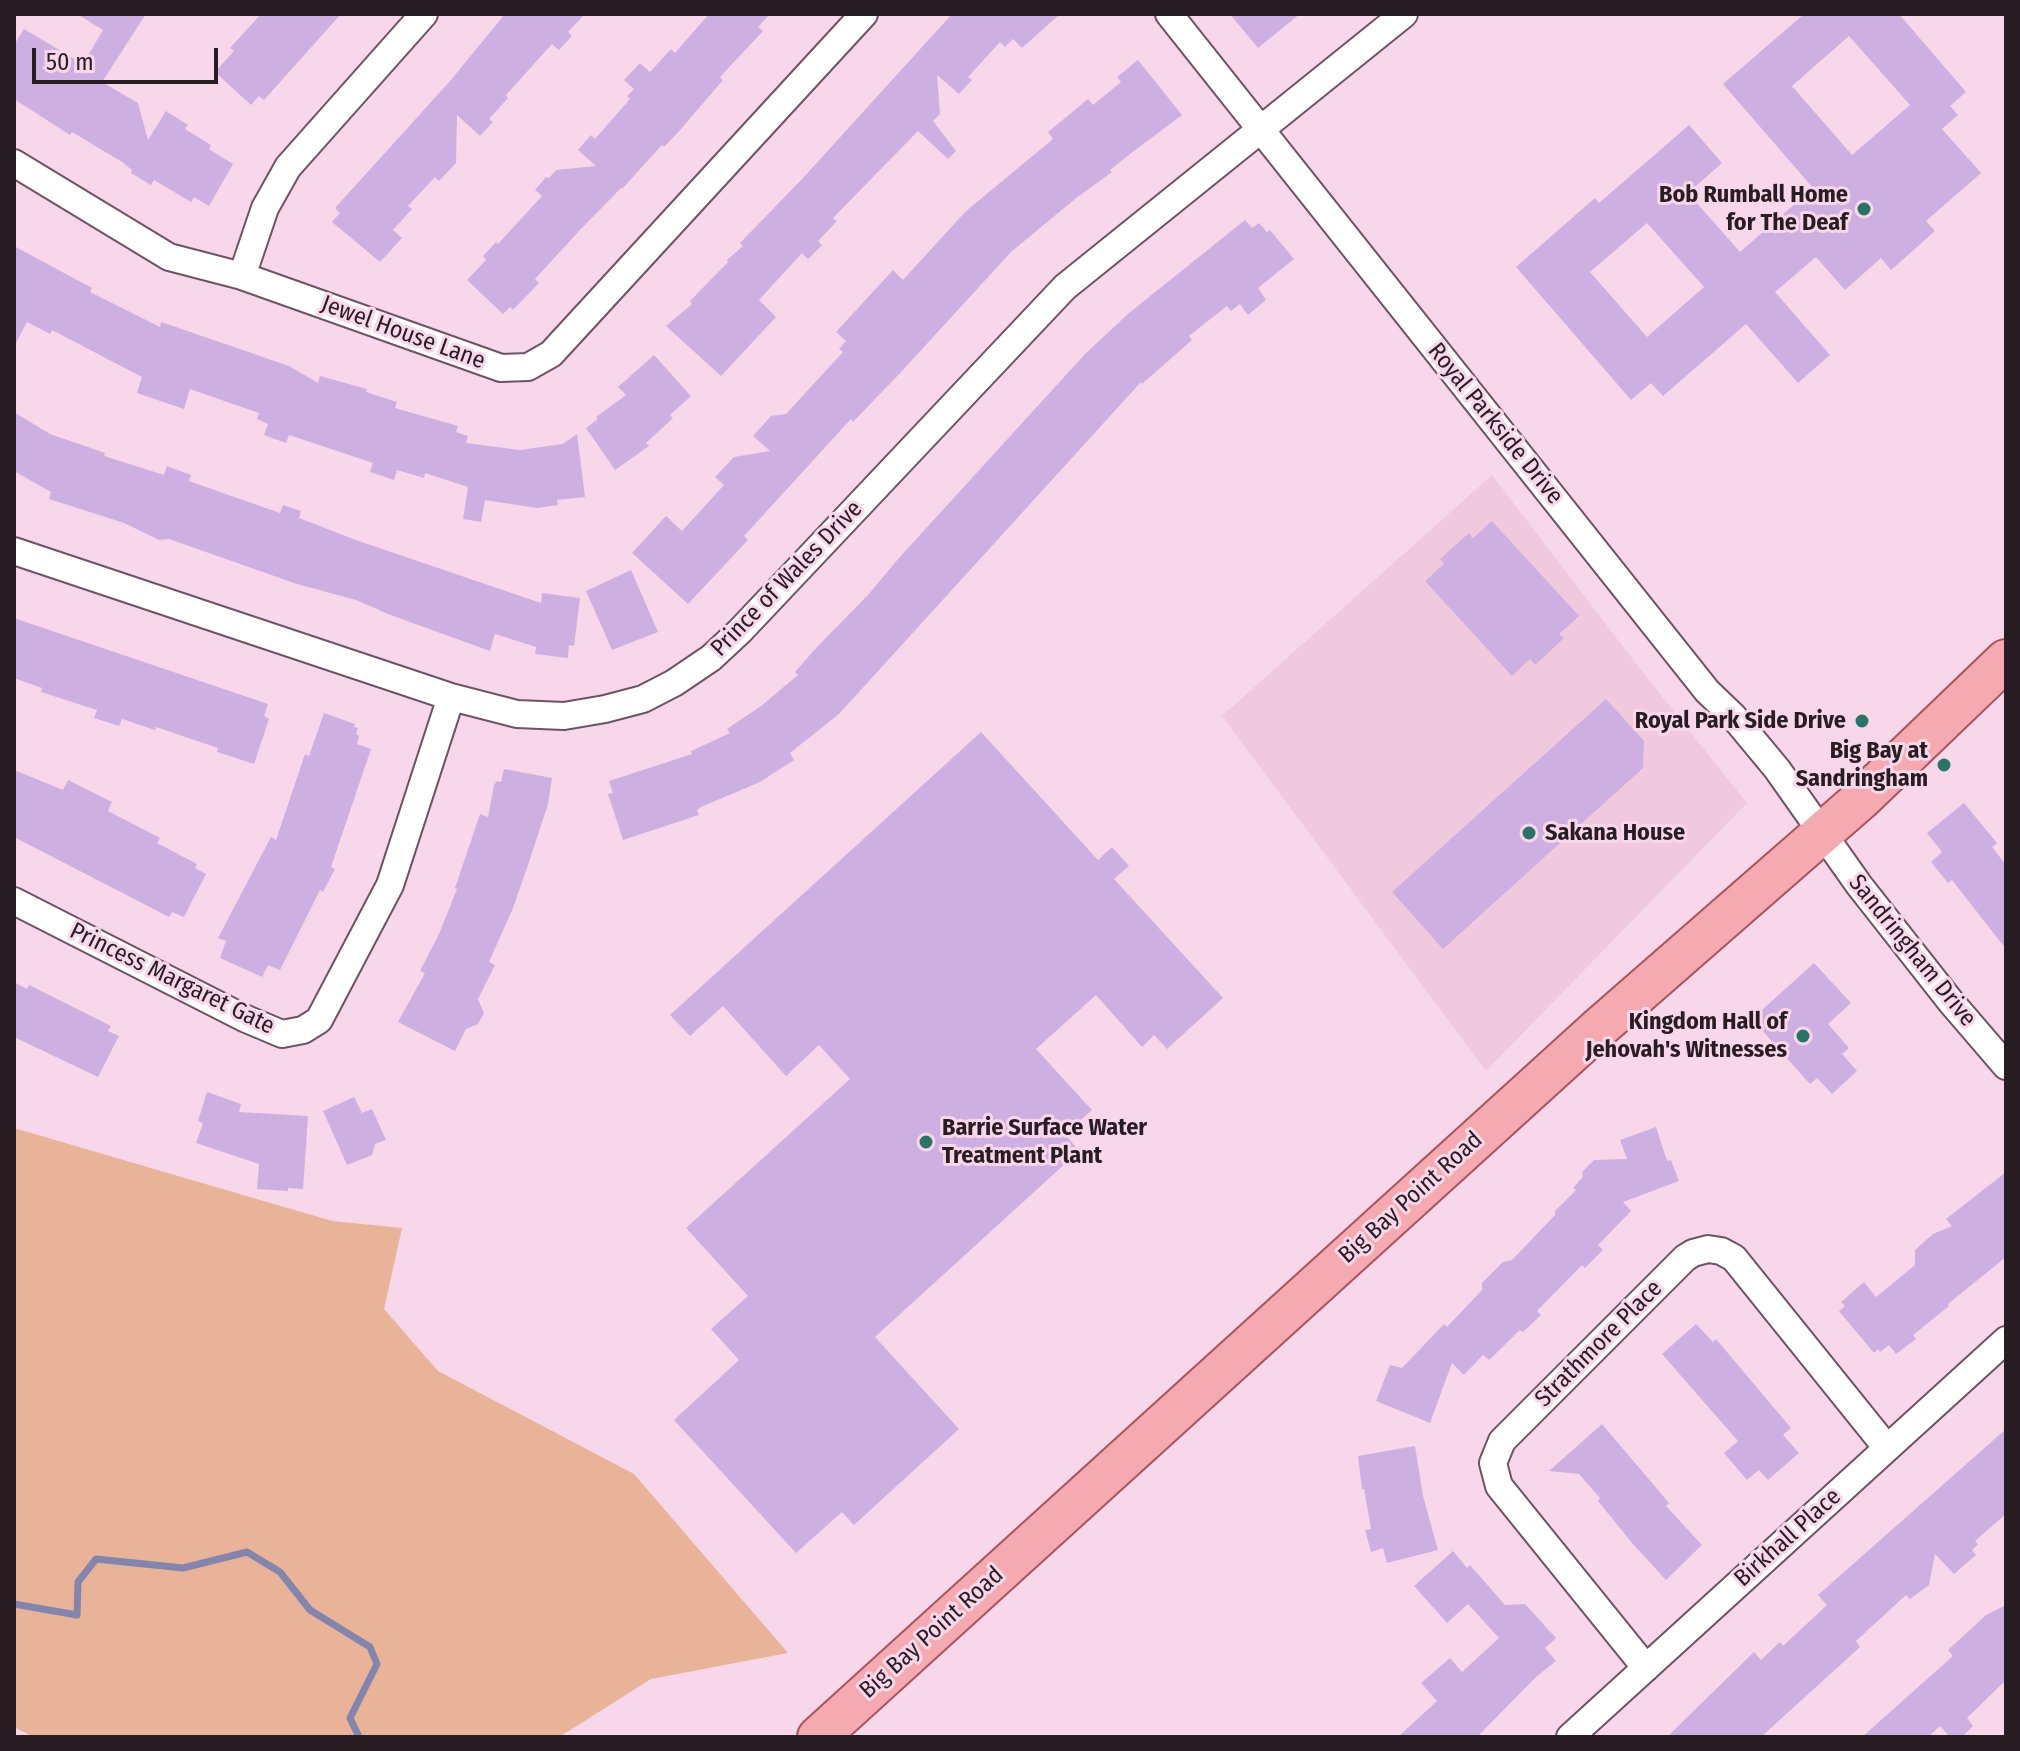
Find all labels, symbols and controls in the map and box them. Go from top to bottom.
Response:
scale bar [36,32,222,82]
text: 50 m [46,48,94,76]
place label: Bob Rumball Home for The Deaf [1659,181,1848,237]
marker: Bob Rumball Home for The Deaf [1855,200,1873,218]
street label: Jewel House Lane [317,290,489,376]
street label: Royal Parkside Drive [1421,338,1569,510]
street label: Prince of Wales Drive [705,495,869,663]
place label: Royal Park Side Drive [1635,707,1846,735]
marker: Royal Park Side Drive [1853,712,1871,730]
place label: Big Bay at Sandringham [1796,737,1928,793]
marker: Big Bay at Sandringham [1935,756,1953,774]
place label: Sakana House [1545,819,1685,847]
marker: Sakana House [1520,824,1538,842]
street label: Sandringham Drive [1842,869,1982,1033]
street label: Princess Margaret Gate [65,917,279,1041]
place label: Kingdom Hall of Jehovah's Witnesses [1585,1008,1787,1064]
marker: Kingdom Hall of Jehovah's Witnesses [1794,1027,1812,1045]
place label: Barrie Surface Water Treatment Plant [942,1114,1147,1170]
street label: Big Bay Point Road [1333,1126,1489,1270]
marker: Barrie Surface Water Treatment Plant [917,1133,935,1151]
street label: Strathmore Place [1529,1274,1669,1414]
street label: Birkhall Place [1729,1483,1847,1593]
street label: Big Bay Point Road [854,1561,1010,1705]

